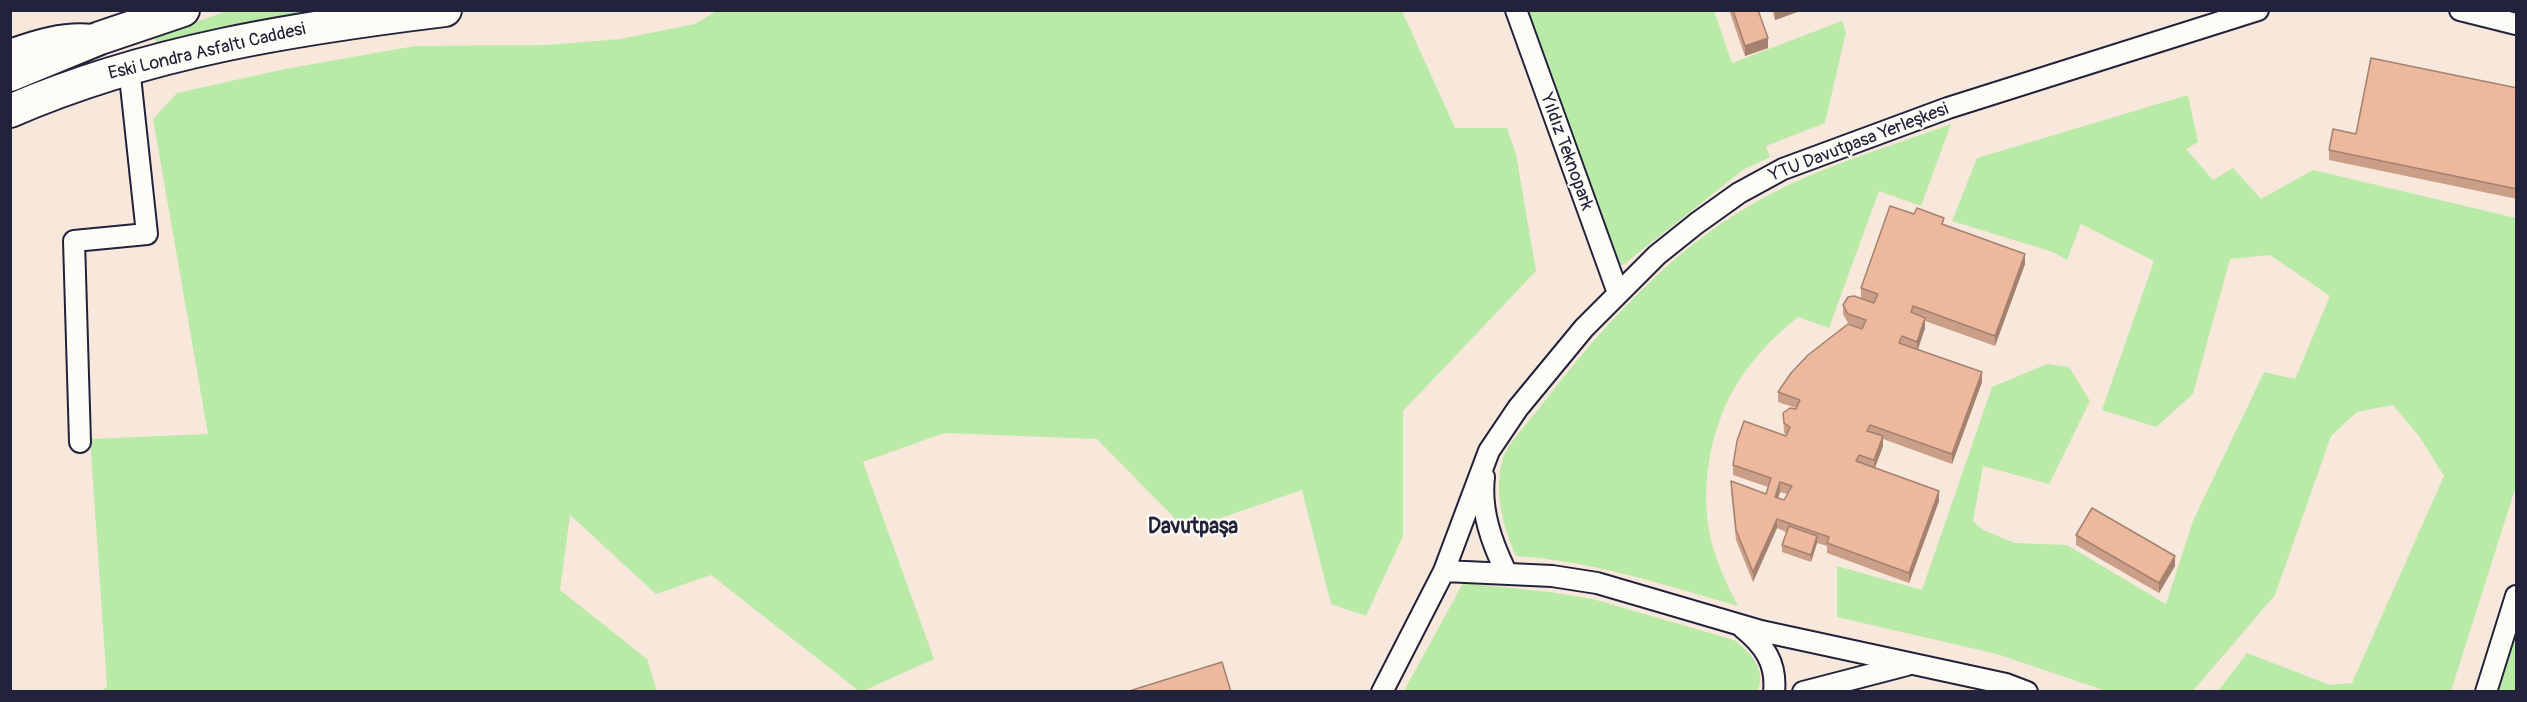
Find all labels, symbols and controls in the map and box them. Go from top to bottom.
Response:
street label: Eski Londra Asfaltı Caddesi [106,19,308,85]
street label: Yıldız Teknopark [1535,91,1597,213]
street label: YTU Davutpasa Yerleşkesi [1766,99,1952,187]
district label: Davutpaşa [1148,515,1238,541]

